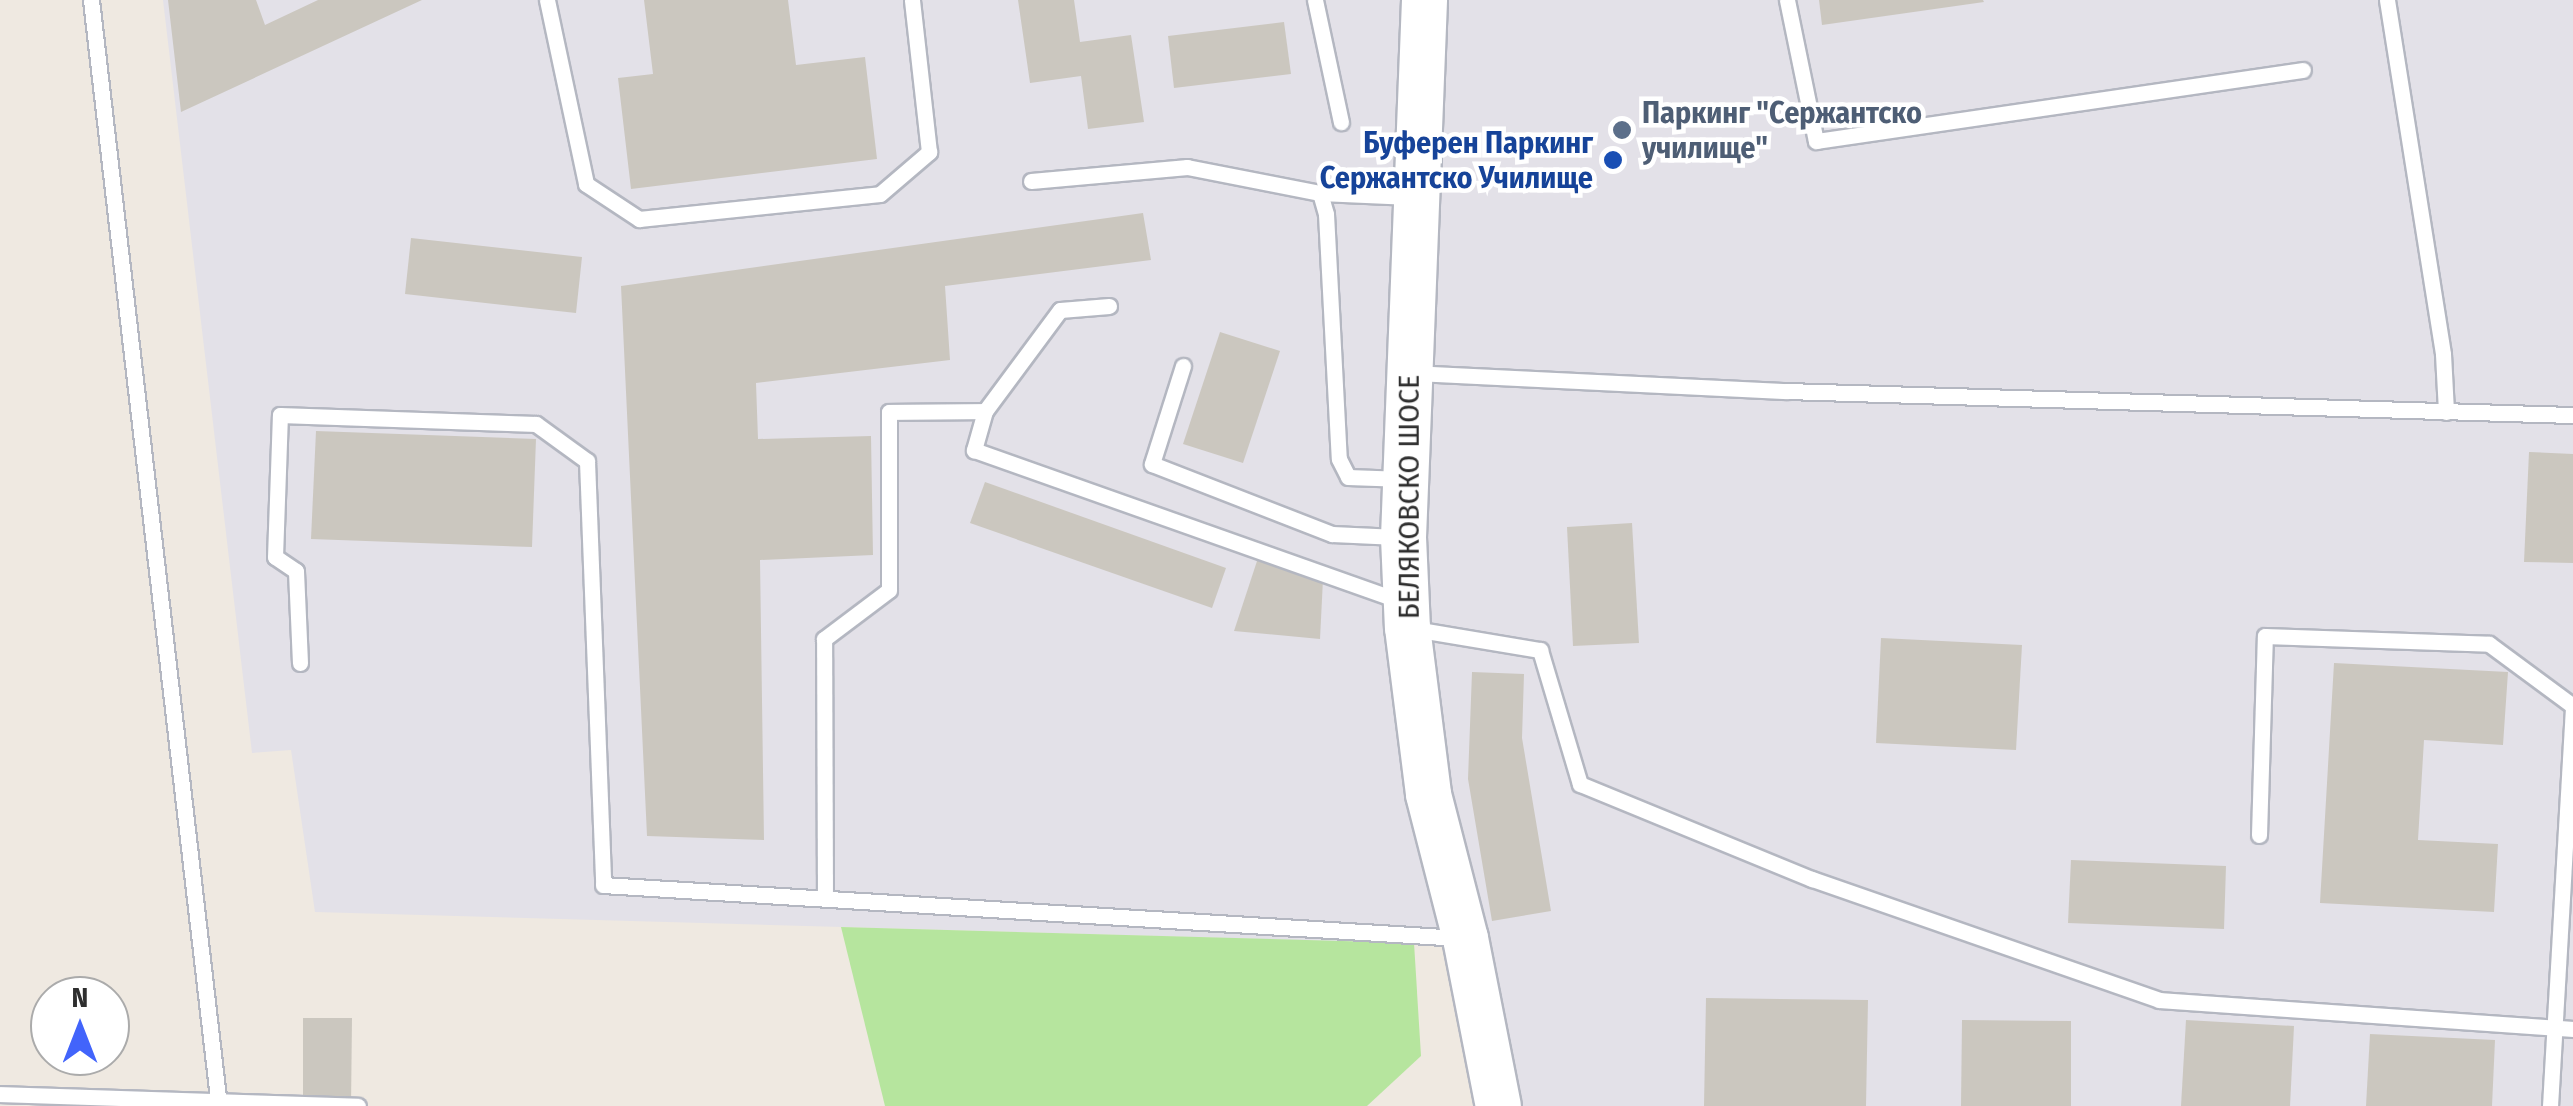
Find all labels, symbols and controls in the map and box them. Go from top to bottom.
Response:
place label: Паркинг "Сержантско училище" [1642,95,1922,166]
marker: Паркинг "Сержантско училище" [1611,119,1633,141]
place label: Буферен Паркинг Сержантско Училище [1320,125,1593,196]
marker: Буферен Паркинг Сержантско Училище [1602,149,1624,171]
street label: БЕЛЯКОВСКО ШОСЕ [1391,375,1427,619]
north arrow [30,976,130,1076]
text: N [72,981,88,1014]

